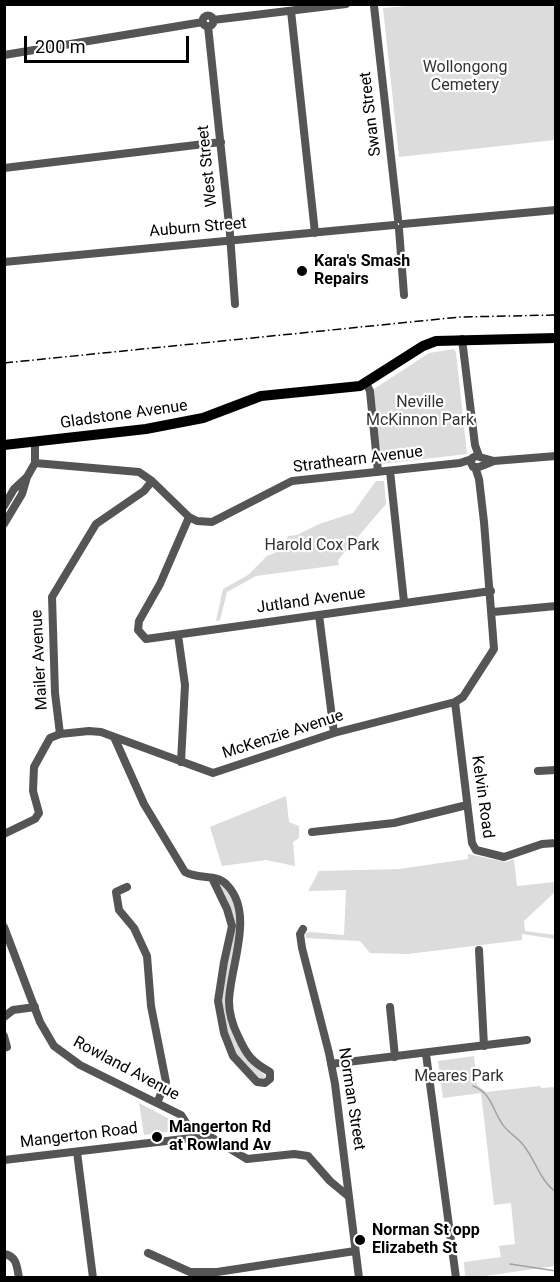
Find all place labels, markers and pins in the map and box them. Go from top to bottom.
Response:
place label: Kara's Smash Repairs [314,252,410,290]
marker: Kara's Smash Repairs [295,264,309,278]
place label: Mangerton Rd at Rowland Av [169,1118,271,1156]
marker: Mangerton Rd at Rowland Av [150,1130,164,1144]
place label: Norman St opp Elizabeth St [372,1221,480,1259]
marker: Norman St opp Elizabeth St [353,1233,367,1247]

